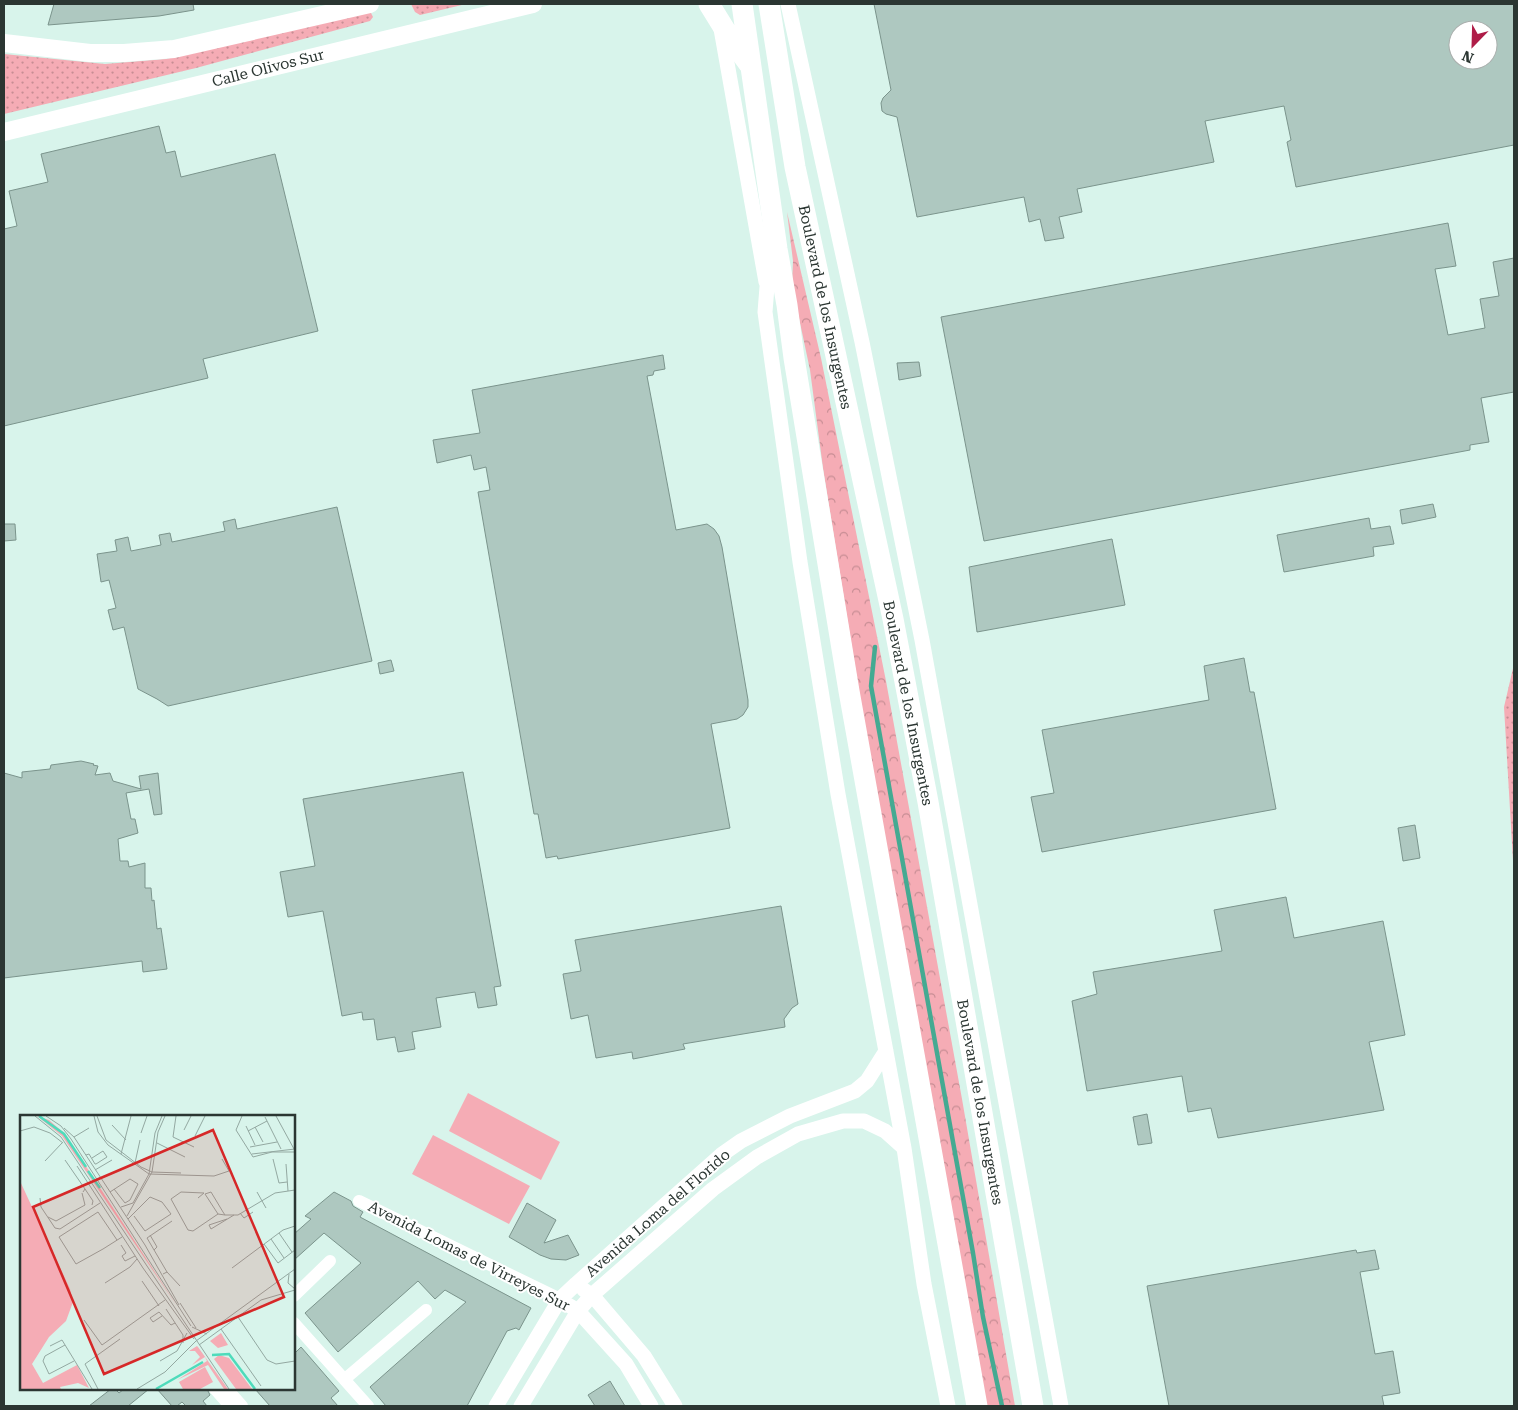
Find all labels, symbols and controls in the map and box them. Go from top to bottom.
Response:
north arrow [1448,20,1498,70]
street label: Calle Olivos Sur [210,45,326,91]
text: N [1460,47,1476,66]
street label: Boulevard de los Insurgentes [795,203,855,411]
street label: Boulevard de los Insurgentes [879,599,937,807]
street label: Boulevard de los Insurgentes [953,998,1007,1206]
inset map [20,1115,295,1390]
street label: Avenida Loma del Florido [582,1145,734,1281]
street label: Avenida Lomas de Virreyes Sur [365,1197,573,1315]

